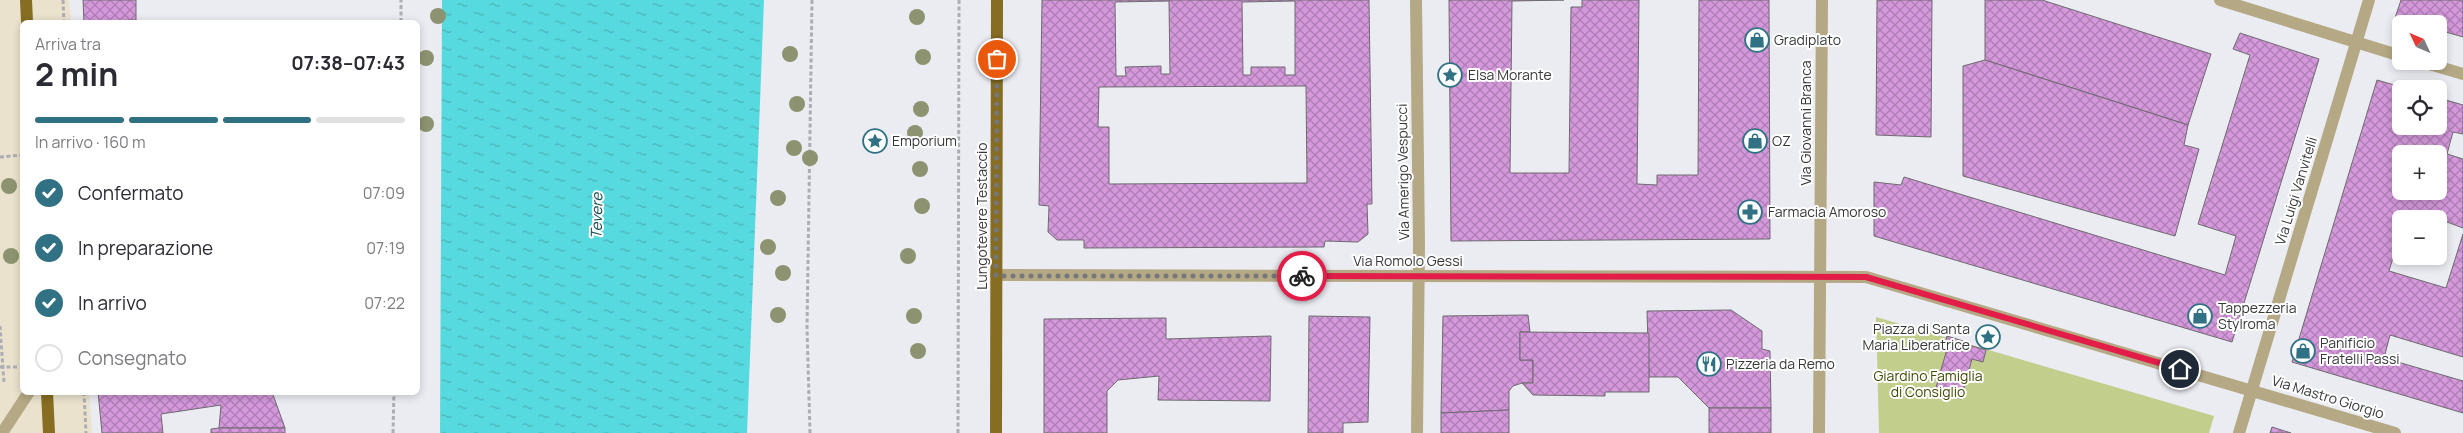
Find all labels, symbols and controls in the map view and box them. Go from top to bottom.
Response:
north arrow [2392,15,2448,70]
map controls [2392,15,2447,265]
shop icon: Gradiplato [1744,27,1770,53]
place label: Gradiplato [1774,30,1841,49]
text: Arriva tra [35,33,101,55]
pin [976,38,1018,80]
icon: bag [983,45,1011,73]
text: 07:38–07:43 [291,50,405,76]
text: 2 min [35,52,118,96]
street label: Via Giovanni Branca [1796,60,1815,186]
place icon: Elsa Morante [1437,62,1463,88]
place label: Elsa Morante [1468,65,1552,84]
button: locate [2392,80,2447,135]
street label: Via Amerigo Vespucci [1392,104,1413,241]
place icon: Emporium [862,128,888,154]
shop icon: OZ [1742,128,1768,154]
text: In arrivo · 160 m [35,131,146,153]
place label: Emporium [892,131,957,150]
place label: OZ [1772,131,1791,150]
street label: Via Luigi Vanvitelli [2270,134,2321,248]
street label: Lungotevere Testaccio [972,142,991,290]
button: + [2392,145,2447,200]
icon: check [35,179,63,207]
text: Confermato [78,180,184,206]
text: 07:09 [363,182,405,204]
water label: Tevere [586,191,607,239]
pharmacy icon: Farmacia Amoroso [1737,199,1763,225]
place label: Farmacia Amoroso [1768,202,1886,221]
button: − [2392,210,2447,265]
icon: check [35,234,63,262]
text: In preparazione [78,235,213,261]
text: 07:19 [366,237,405,259]
courier [1277,251,1327,301]
street label: Via Romolo Gessi [1353,251,1463,270]
icon: bike [1288,262,1316,290]
icon: check [35,289,63,317]
text: In arrivo [78,290,147,316]
text: 07:22 [364,292,405,314]
place label: Tappezzeria Stylroma [2218,298,2296,333]
shop icon: Tappezzeria Stylroma [2187,303,2213,329]
place label: Piazza di Santa Maria Liberatrice [1862,319,1970,354]
place icon: Piazza di Santa Maria Liberatrice [1975,324,2001,350]
place label: Panificio Fratelli Passi [2320,333,2400,368]
shop icon: Panificio Fratelli Passi [2290,338,2316,364]
text: Consegnato [78,345,187,371]
pin [2159,348,2201,390]
restaurant icon: Pizzeria da Remo [1696,351,1722,377]
place label: Pizzeria da Remo [1726,354,1835,373]
icon: home [2166,355,2194,383]
park label: Giardino Famiglia di Consiglio [1873,366,1983,401]
street label: Via Mastro Giorgio [2270,370,2387,423]

